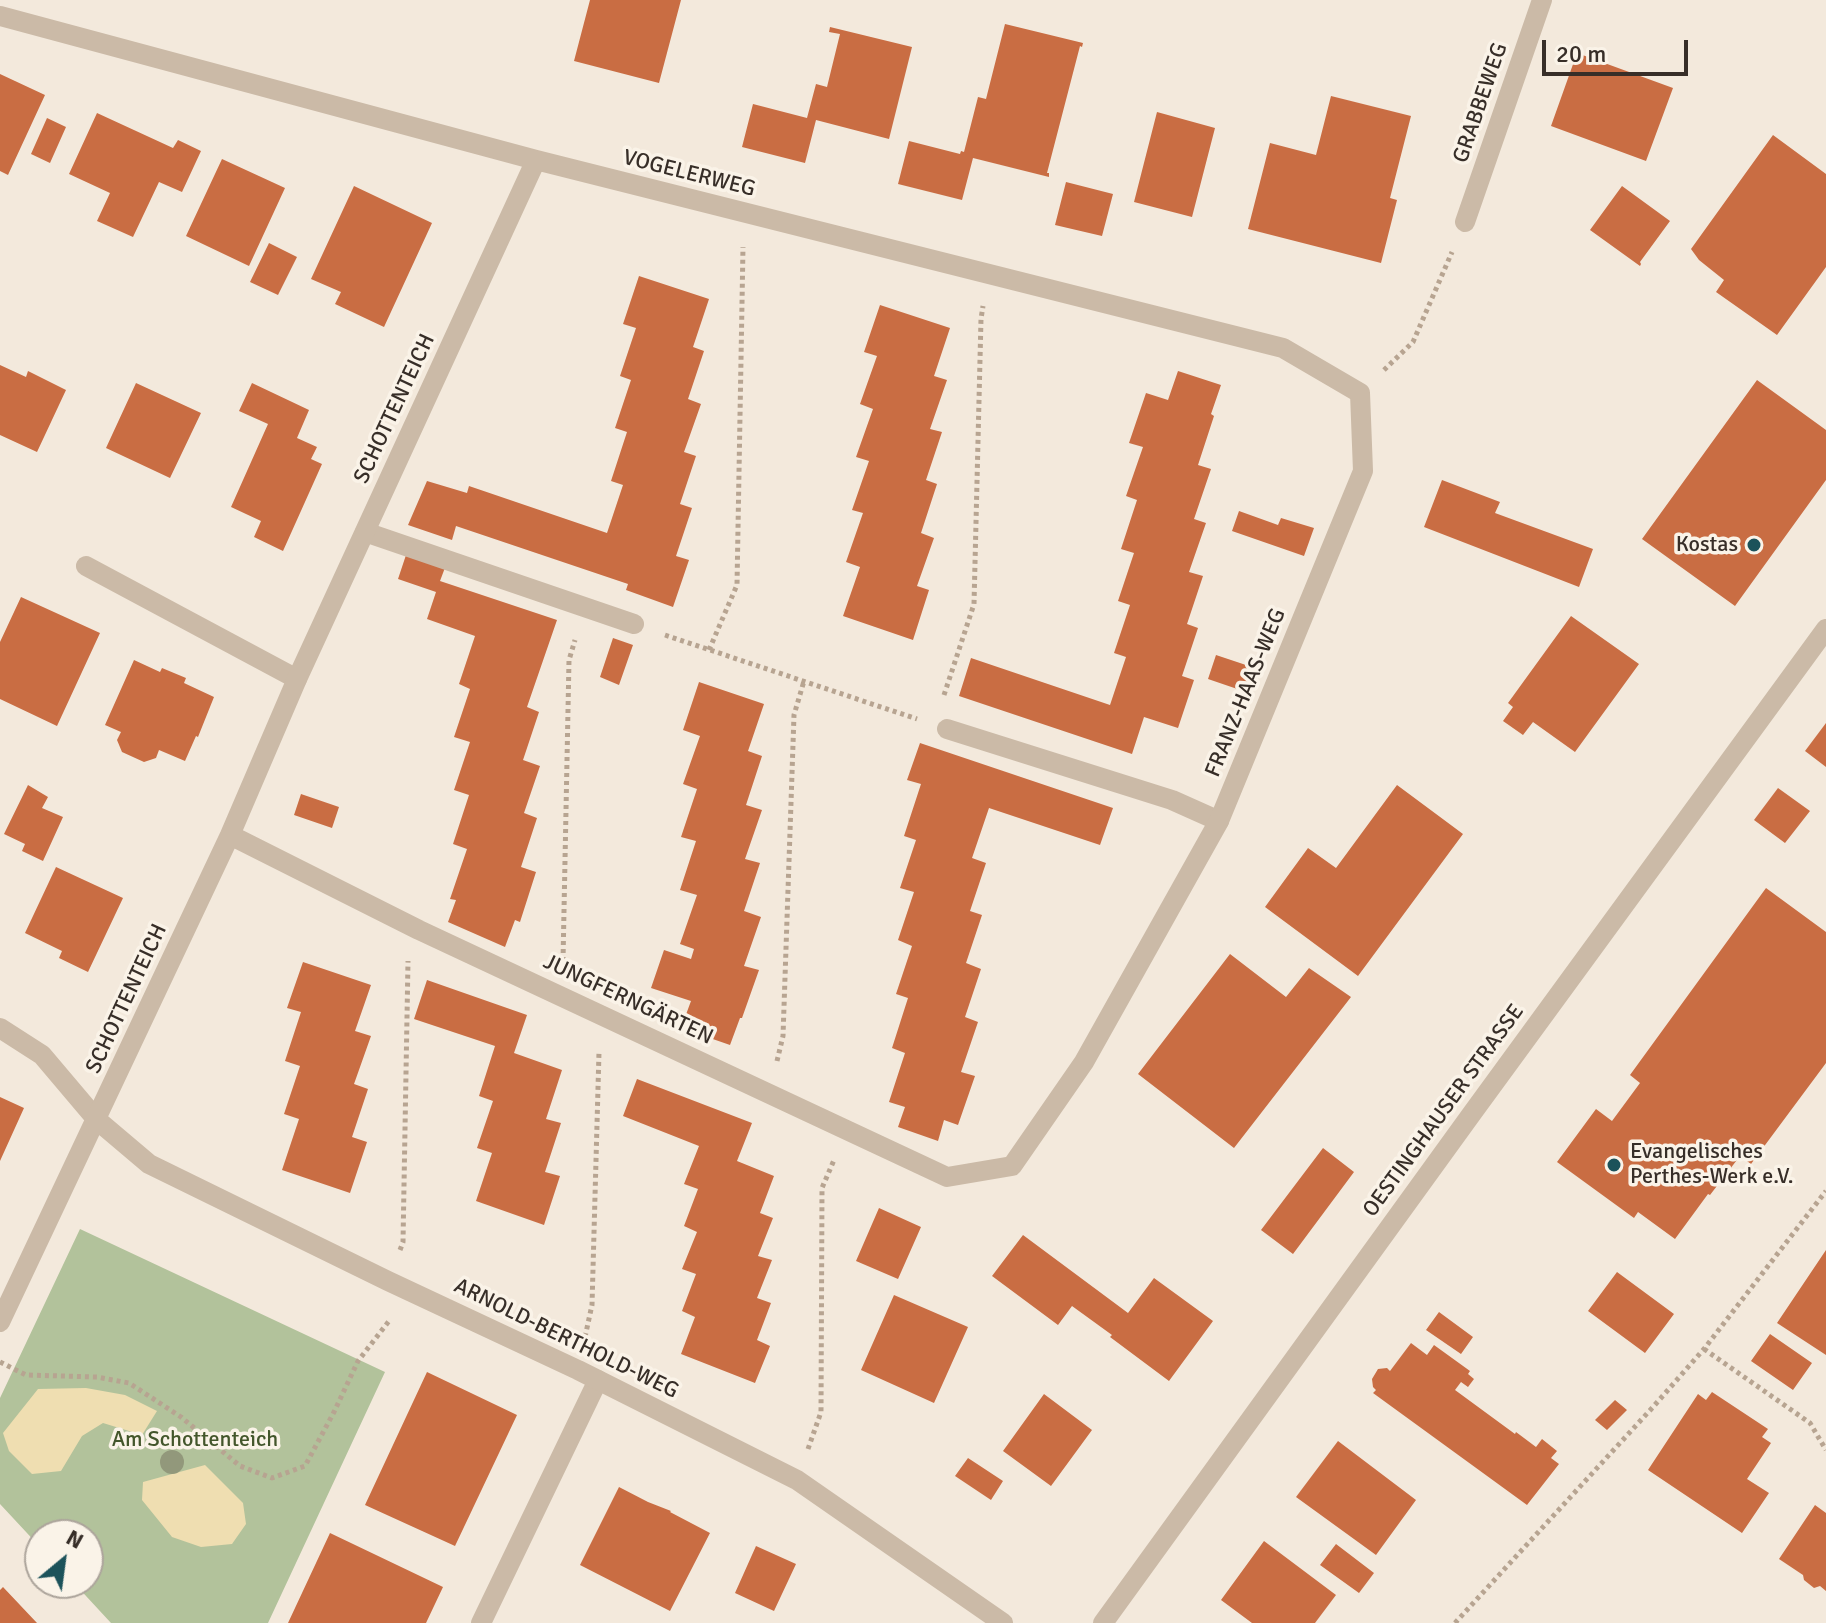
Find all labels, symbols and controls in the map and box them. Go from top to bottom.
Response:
scale bar [1546,24,1692,74]
text: 20 m [1556,39,1606,69]
street label: GRABBEWEG [1448,40,1514,166]
street label: VOGELERWEG [620,145,758,203]
street label: SCHOTTENTEICH [349,330,441,488]
place label: Kostas [1676,532,1738,558]
marker: Kostas [1745,536,1763,554]
street label: FRANZ-HAAS-WEG [1200,605,1292,781]
street label: SCHOTTENTEICH [81,920,173,1078]
street label: JUNGFERNGÄRTEN [539,949,717,1051]
street label: OESTINGHAUSER STRASSE [1358,1000,1530,1222]
place label: Evangelisches Perthes-Werk e.V. [1630,1139,1794,1190]
marker: Evangelisches Perthes-Werk e.V. [1605,1156,1623,1174]
street label: ARNOLD-BERTHOLD-WEG [449,1273,683,1405]
park label: Am Schottenteich [112,1427,278,1453]
north arrow [24,1519,104,1599]
text: N [62,1524,88,1555]

